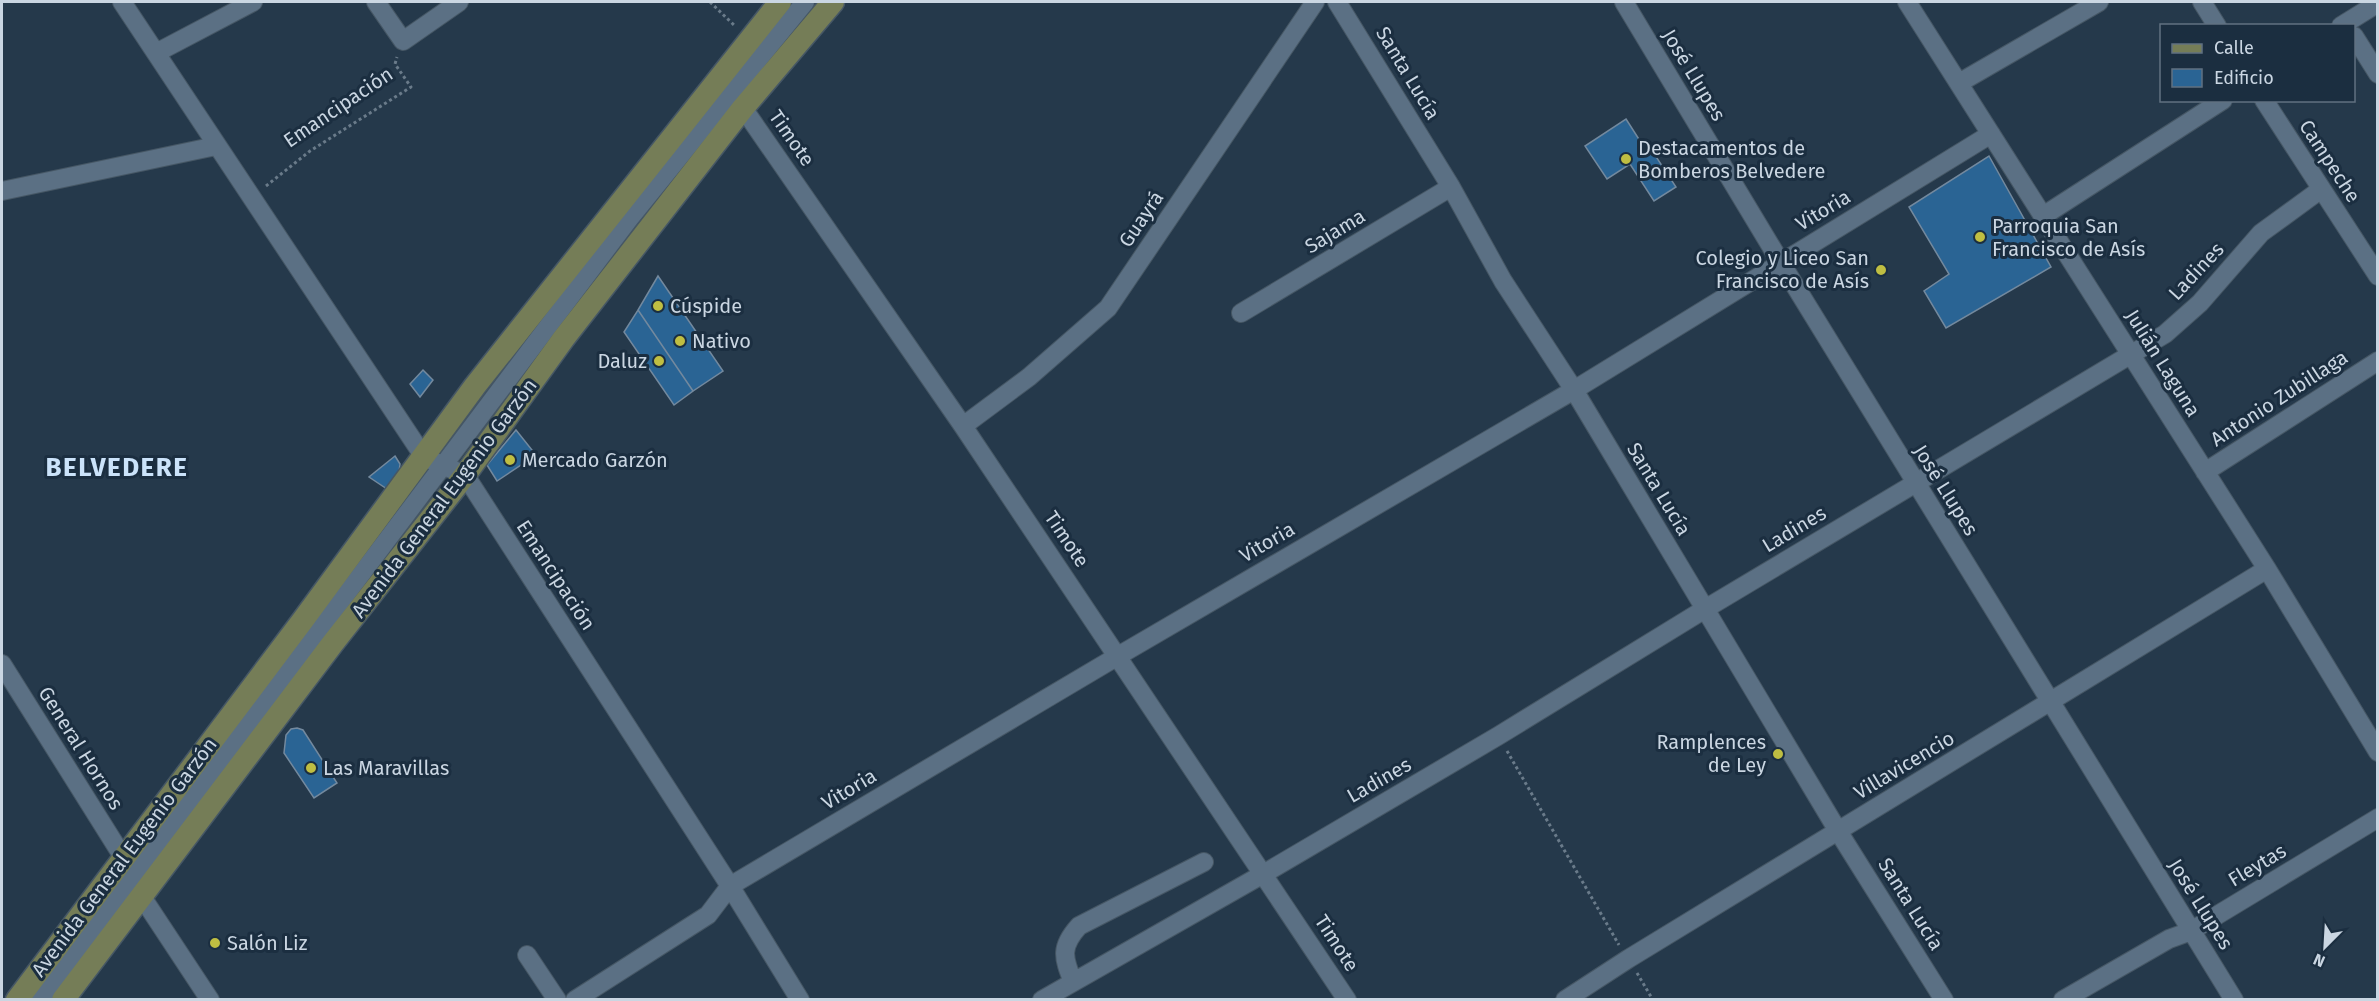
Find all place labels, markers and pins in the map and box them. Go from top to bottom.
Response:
place label: Destacamentos de Bomberos Belvedere [1638,136,1825,183]
marker: Destacamentos de Bomberos Belvedere [1619,152,1633,166]
place label: Parroquia San Francisco de Asís [1992,214,2145,261]
marker: Parroquia San Francisco de Asís [1973,230,1987,244]
place label: Colegio y Liceo San Francisco de Asís [1696,246,1869,293]
marker: Colegio y Liceo San Francisco de Asís [1874,263,1888,277]
place label: Cúspide [670,294,742,318]
marker: Cúspide [651,299,665,313]
place label: Nativo [692,329,751,353]
marker: Nativo [673,334,687,348]
place label: Daluz [597,349,647,373]
marker: Daluz [652,354,666,368]
place label: Mercado Garzón [522,448,668,472]
marker: Mercado Garzón [503,453,517,467]
place label: Ramplences de Ley [1656,730,1766,777]
marker: Ramplences de Ley [1771,747,1785,761]
place label: Las Maravillas [323,756,449,780]
marker: Las Maravillas [304,761,318,775]
place label: Salón Liz [227,931,308,955]
marker: Salón Liz [208,936,222,950]

